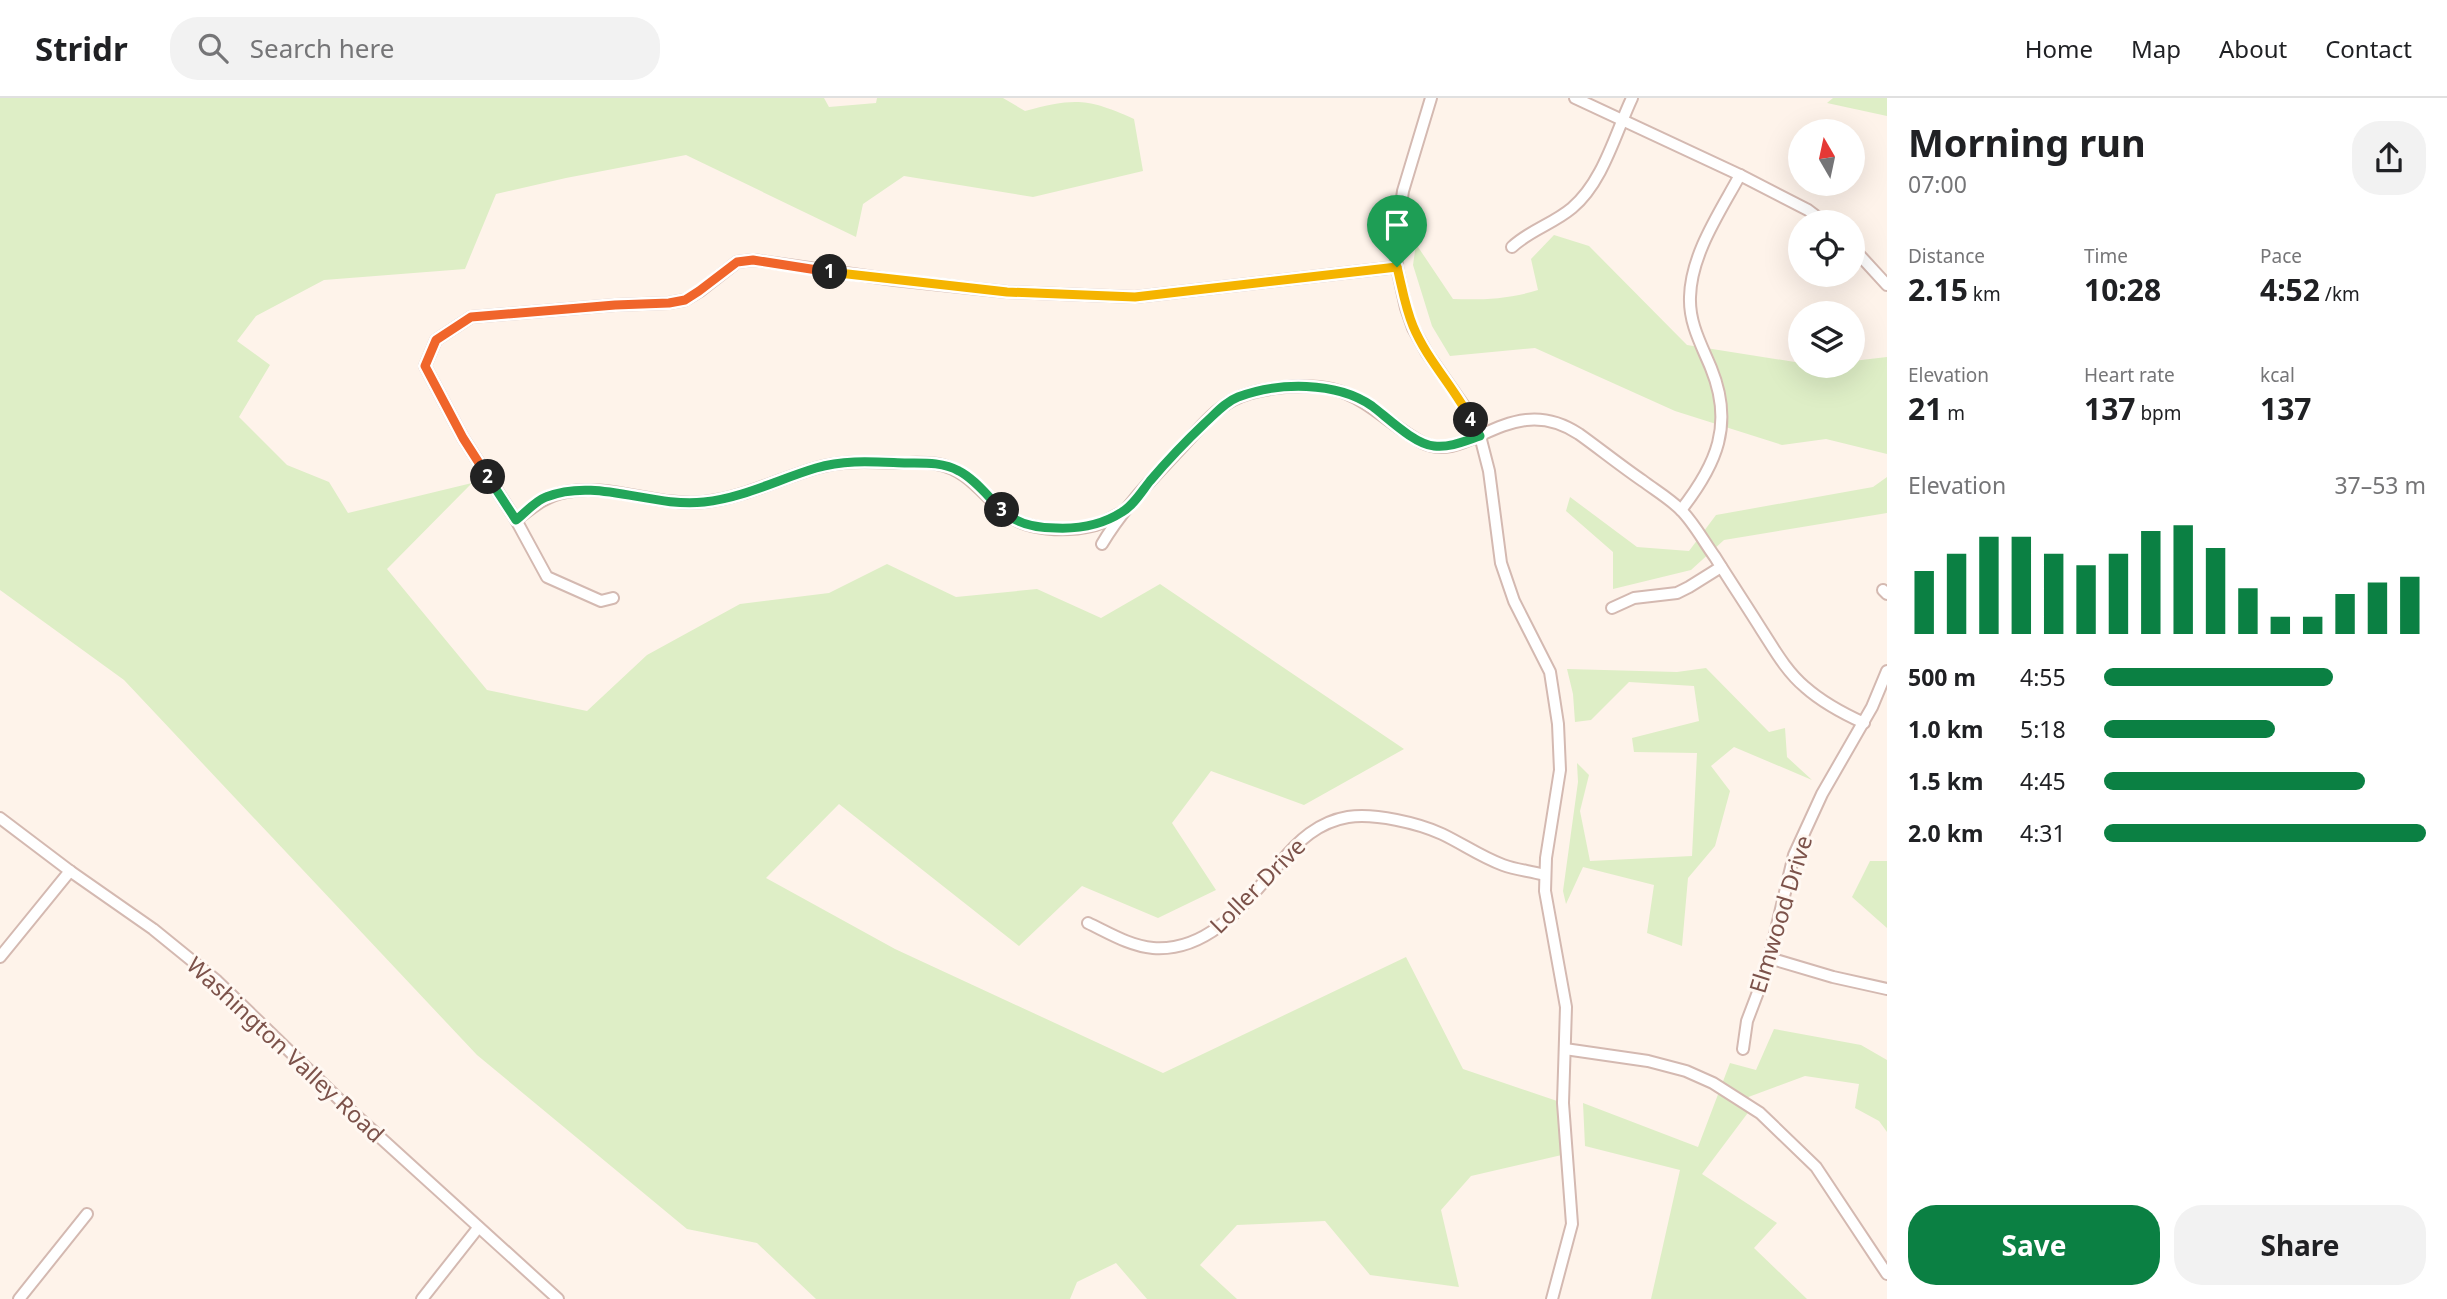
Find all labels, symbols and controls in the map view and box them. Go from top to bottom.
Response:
search box [170,17,660,80]
text: Stridr [35,26,128,71]
icon: search [194,29,232,67]
text: Search here [250,30,394,66]
text: Home [2025,32,2093,65]
text: Map [2131,32,2181,65]
text: About [2219,32,2287,65]
text: Contact [2325,32,2412,65]
text: Morning run [1908,116,2146,168]
north arrow [1788,119,1866,196]
map controls [1788,119,1865,378]
button: share [2352,121,2426,195]
text: 07:00 [1908,168,1967,200]
pin [1367,195,1427,267]
icon: arrive [1378,206,1416,244]
button: locate [1788,210,1865,287]
text: Distance [1908,243,1985,269]
text: Time [2084,243,2128,269]
text: Pace [2260,243,2302,269]
pin: 1 [812,254,848,290]
text: 1 [824,258,835,284]
text: 2.15 [1908,269,1968,310]
text: 10:28 [2084,269,2161,310]
text: 4:52 [2260,269,2320,310]
text: km [1968,281,2001,307]
text: /km [2320,281,2360,307]
button: layers [1788,301,1865,378]
text: Elevation [1908,362,1989,388]
text: Heart rate [2084,362,2175,388]
text: kcal [2260,362,2295,388]
text: 21 [1908,388,1942,429]
text: 137 [2084,388,2135,429]
text: 137 [2260,388,2311,429]
text: m [1942,400,1965,426]
text: bpm [2135,400,2182,426]
pin: 4 [1454,402,1488,438]
text: 4 [1465,406,1476,432]
pin: 2 [470,460,505,494]
text: 2 [482,463,493,489]
text: Elevation [1908,469,2006,501]
text: 37–53 m [2334,469,2426,501]
pin: 3 [984,492,1020,528]
text: 3 [996,496,1007,522]
text: 500 m [1908,661,1976,693]
text: 4:55 [2020,661,2066,693]
text: 1.0 km [1908,713,1983,745]
text: 5:18 [2020,713,2066,745]
text: 1.5 km [1908,765,1983,797]
text: 4:45 [2020,765,2066,797]
text: 2.0 km [1908,817,1983,849]
text: 4:31 [2020,817,2066,849]
street label: Loller Drive [1202,830,1312,940]
street label: Elmwood Drive [1741,831,1819,997]
street label: Washington Valley Road [180,949,392,1149]
button: Save [1908,1205,2160,1285]
button: Share [2174,1205,2426,1285]

